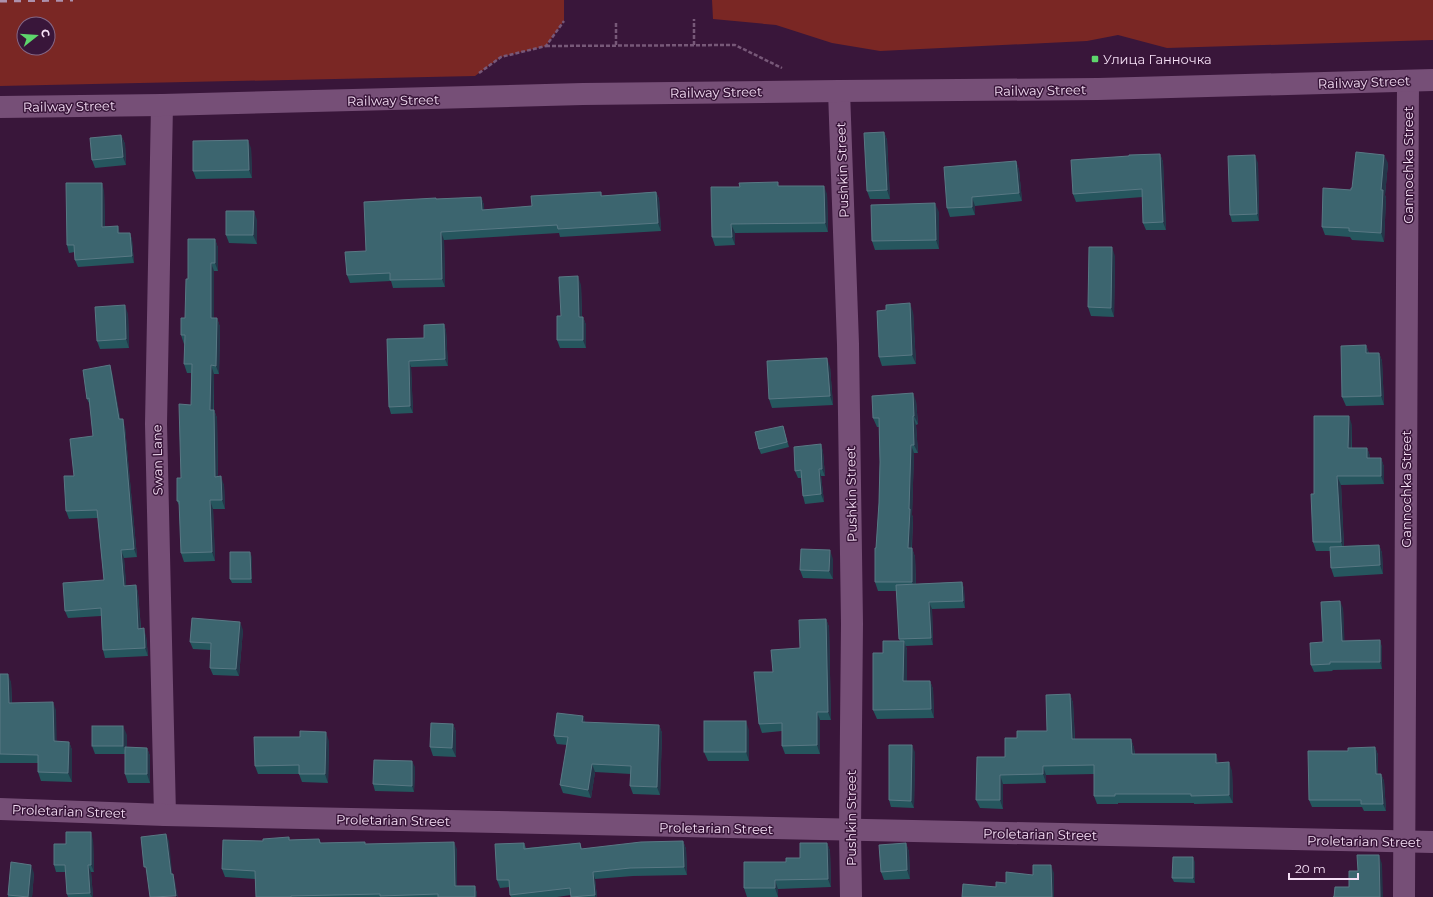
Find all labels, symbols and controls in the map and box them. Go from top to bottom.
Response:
north arrow [16,16,56,56]
text: С [38,27,53,39]
place label: Улица Ганночка [1103,51,1212,67]
marker: Улица Ганночка [1090,54,1100,64]
street label: Railway Street [1318,72,1410,92]
street label: Railway Street [994,81,1086,99]
street label: Railway Street [670,83,762,101]
street label: Railway Street [347,91,439,109]
street label: Railway Street [23,97,115,115]
street label: Gannochka Street [1400,106,1416,224]
street label: Pushkin Street [832,122,852,218]
street label: Swan Lane [148,424,166,496]
street label: Gannochka Street [1398,430,1414,548]
street label: Pushkin Street [842,446,860,542]
street label: Pushkin Street [843,770,859,866]
street label: Proletarian Street [12,801,126,821]
street label: Proletarian Street [336,811,450,829]
street label: Proletarian Street [659,819,773,837]
street label: Proletarian Street [983,825,1097,843]
street label: Proletarian Street [1307,832,1421,850]
scale bar [1289,855,1358,881]
text: 20 m [1295,861,1326,876]

